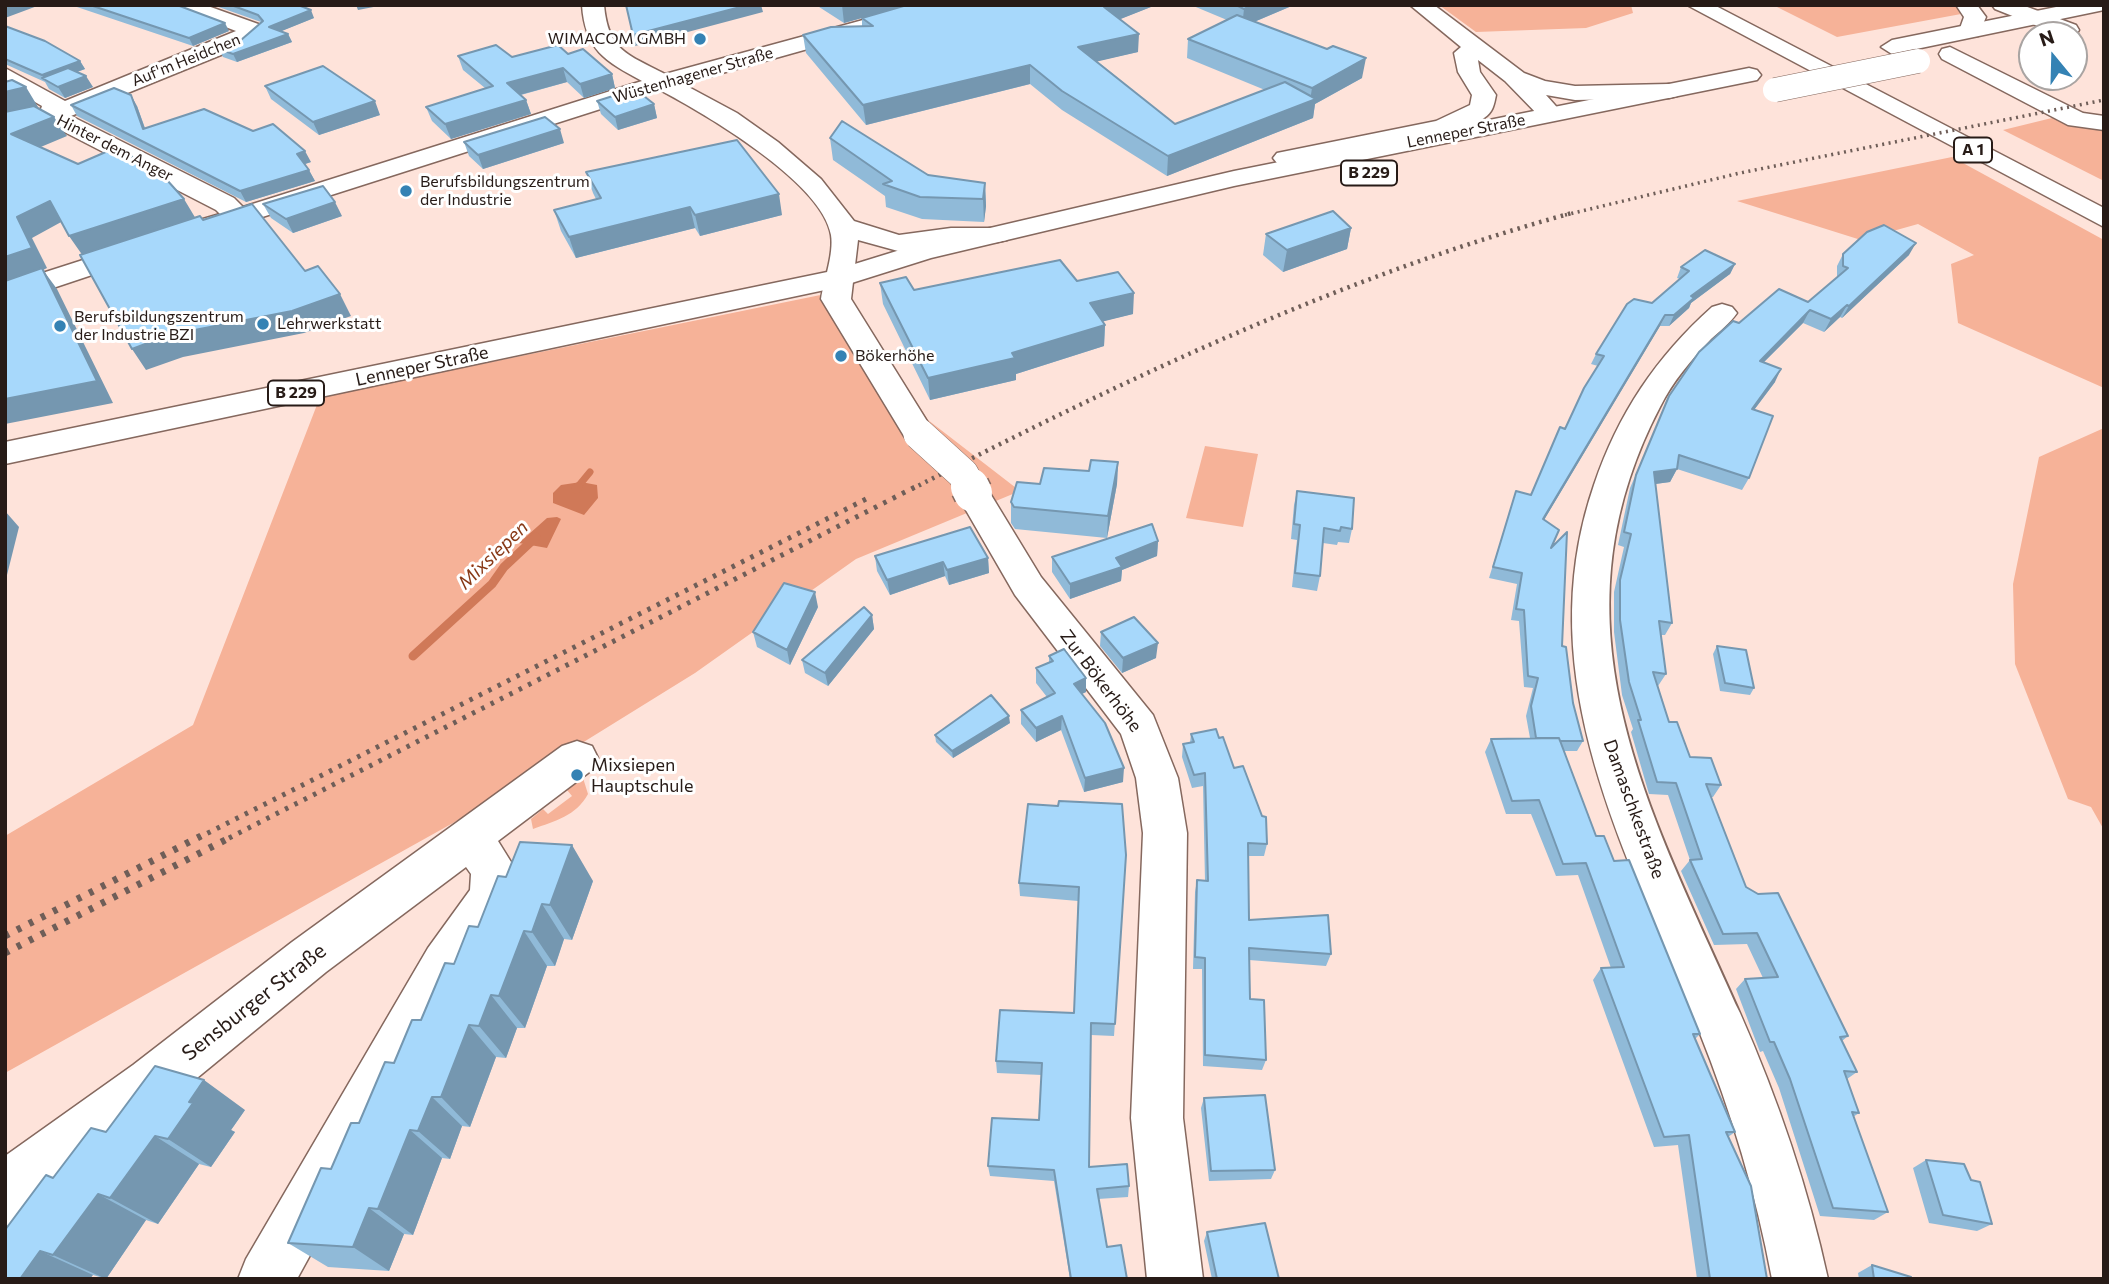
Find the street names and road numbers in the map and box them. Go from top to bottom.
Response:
street label: Auf'm Heidchen [129,29,243,91]
street label: Wüstenhagener Straße [611,43,775,107]
street label: Hinter dem Anger [54,110,176,186]
street label: Lenneper Straße [1405,110,1527,152]
road number: A 1 [1954,138,1992,162]
road number: B 229 [1341,160,1397,186]
street label: Lenneper Straße [354,341,490,391]
road number: B 229 [268,380,324,406]
street label: Zur Bökerhöhe [1056,626,1146,736]
street label: Damaschkestraße [1599,737,1669,881]
street label: Sensburger Straße [177,938,331,1066]

